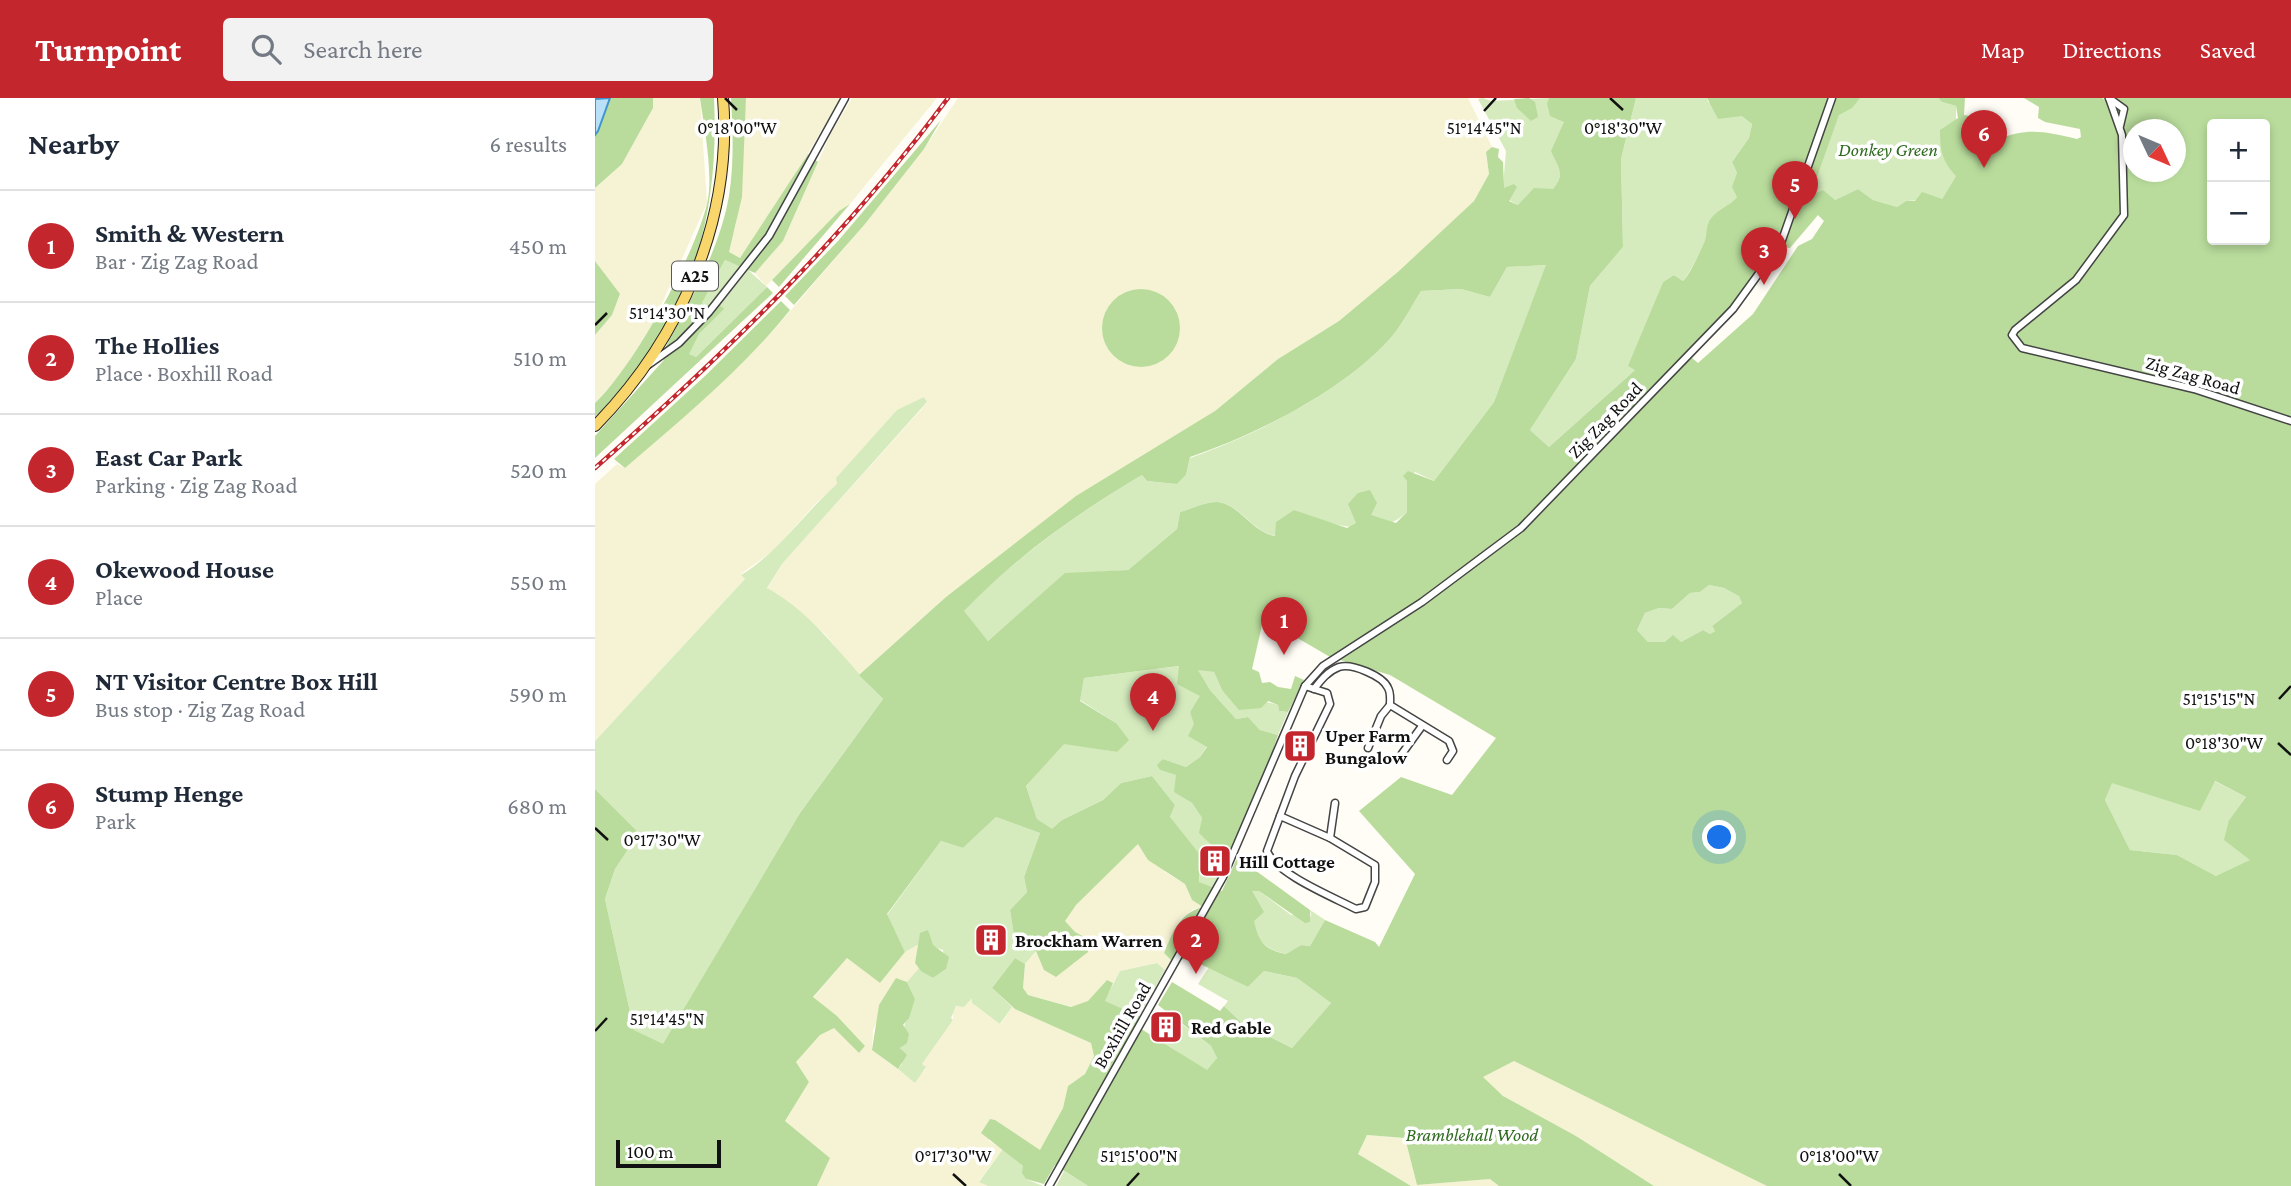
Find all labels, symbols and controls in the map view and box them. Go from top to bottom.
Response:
search box [223,18,713,81]
icon: search [247,30,285,68]
text: Turnpoint [35,31,181,68]
text: Search here [303,35,423,64]
text: Map [1981,36,2025,63]
text: Directions [2063,36,2162,63]
text: Saved [2200,36,2256,63]
pin: 6 [1961,110,2007,168]
text: 0°18'00"W [697,118,777,138]
text: 51°14'45"N [1446,118,1522,138]
text: 0°18'30"W [1584,118,1663,138]
north arrow [2123,119,2186,182]
map controls [2207,119,2270,245]
button: + [2207,119,2270,182]
text: Nearby [28,127,119,160]
text: 6 results [490,131,567,157]
park label: Donkey Green [1838,139,1938,160]
pin: 5 [1772,161,1818,219]
button: − [2207,182,2270,245]
text: Smith & Western [95,219,284,248]
pin: 3 [1741,227,1787,285]
text: 1 [47,233,55,259]
text: 450 m [509,233,567,259]
text: Bar · Zig Zag Road [95,248,259,274]
road number: A25 [672,261,718,290]
text: 51°14'30"N [629,303,705,323]
text: The Hollies [95,331,219,360]
text: 2 [45,345,57,371]
text: 510 m [513,345,567,371]
street label: Zig Zag Road [2143,351,2243,399]
text: Place · Boxhill Road [95,360,273,386]
street label: Zig Zag Road [1564,378,1646,462]
text: East Car Park [95,443,242,472]
text: 3 [45,457,57,483]
text: 520 m [510,457,567,483]
text: Parking · Zig Zag Road [95,472,298,498]
text: Okewood House [95,555,274,584]
text: 4 [45,569,57,595]
text: 550 m [510,569,567,595]
text: Place [95,584,143,610]
pin: 1 [1261,597,1307,655]
text: NT Visitor Centre Box Hill [95,667,378,696]
pin: 4 [1130,673,1176,731]
text: 5 [45,681,57,707]
text: 590 m [509,681,567,707]
text: 51°15'15"N [2183,689,2256,709]
text: Bus stop · Zig Zag Road [95,696,305,722]
place label: Uper Farm Bungalow [1325,725,1411,768]
building icon: Uper Farm Bungalow [1281,727,1319,765]
text: 0°18'30"W [2185,733,2264,753]
text: Stump Henge [95,779,243,808]
text: 6 [45,793,57,819]
text: 680 m [507,793,567,819]
text: Park [95,808,136,834]
your location [1702,820,1736,854]
text: 0°17'30"W [623,830,701,850]
building icon: Hill Cottage [1196,842,1234,880]
place label: Hill Cottage [1239,851,1335,872]
pin: 2 [1173,916,1219,974]
building icon: Brockham Warren [972,921,1010,959]
place label: Brockham Warren [1015,930,1163,951]
street label: Boxhill Road [1089,978,1155,1072]
building icon: Red Gable [1147,1008,1185,1046]
text: 51°14'45"N [629,1009,705,1029]
place label: Red Gable [1191,1017,1272,1038]
park label: Bramblehall Wood [1406,1124,1539,1145]
scale bar [616,1137,721,1169]
text: 100 m [627,1141,674,1162]
text: 0°17'30"W [914,1146,992,1166]
text: 51°15'00"N [1100,1146,1178,1166]
text: 0°18'00"W [1799,1146,1879,1166]

